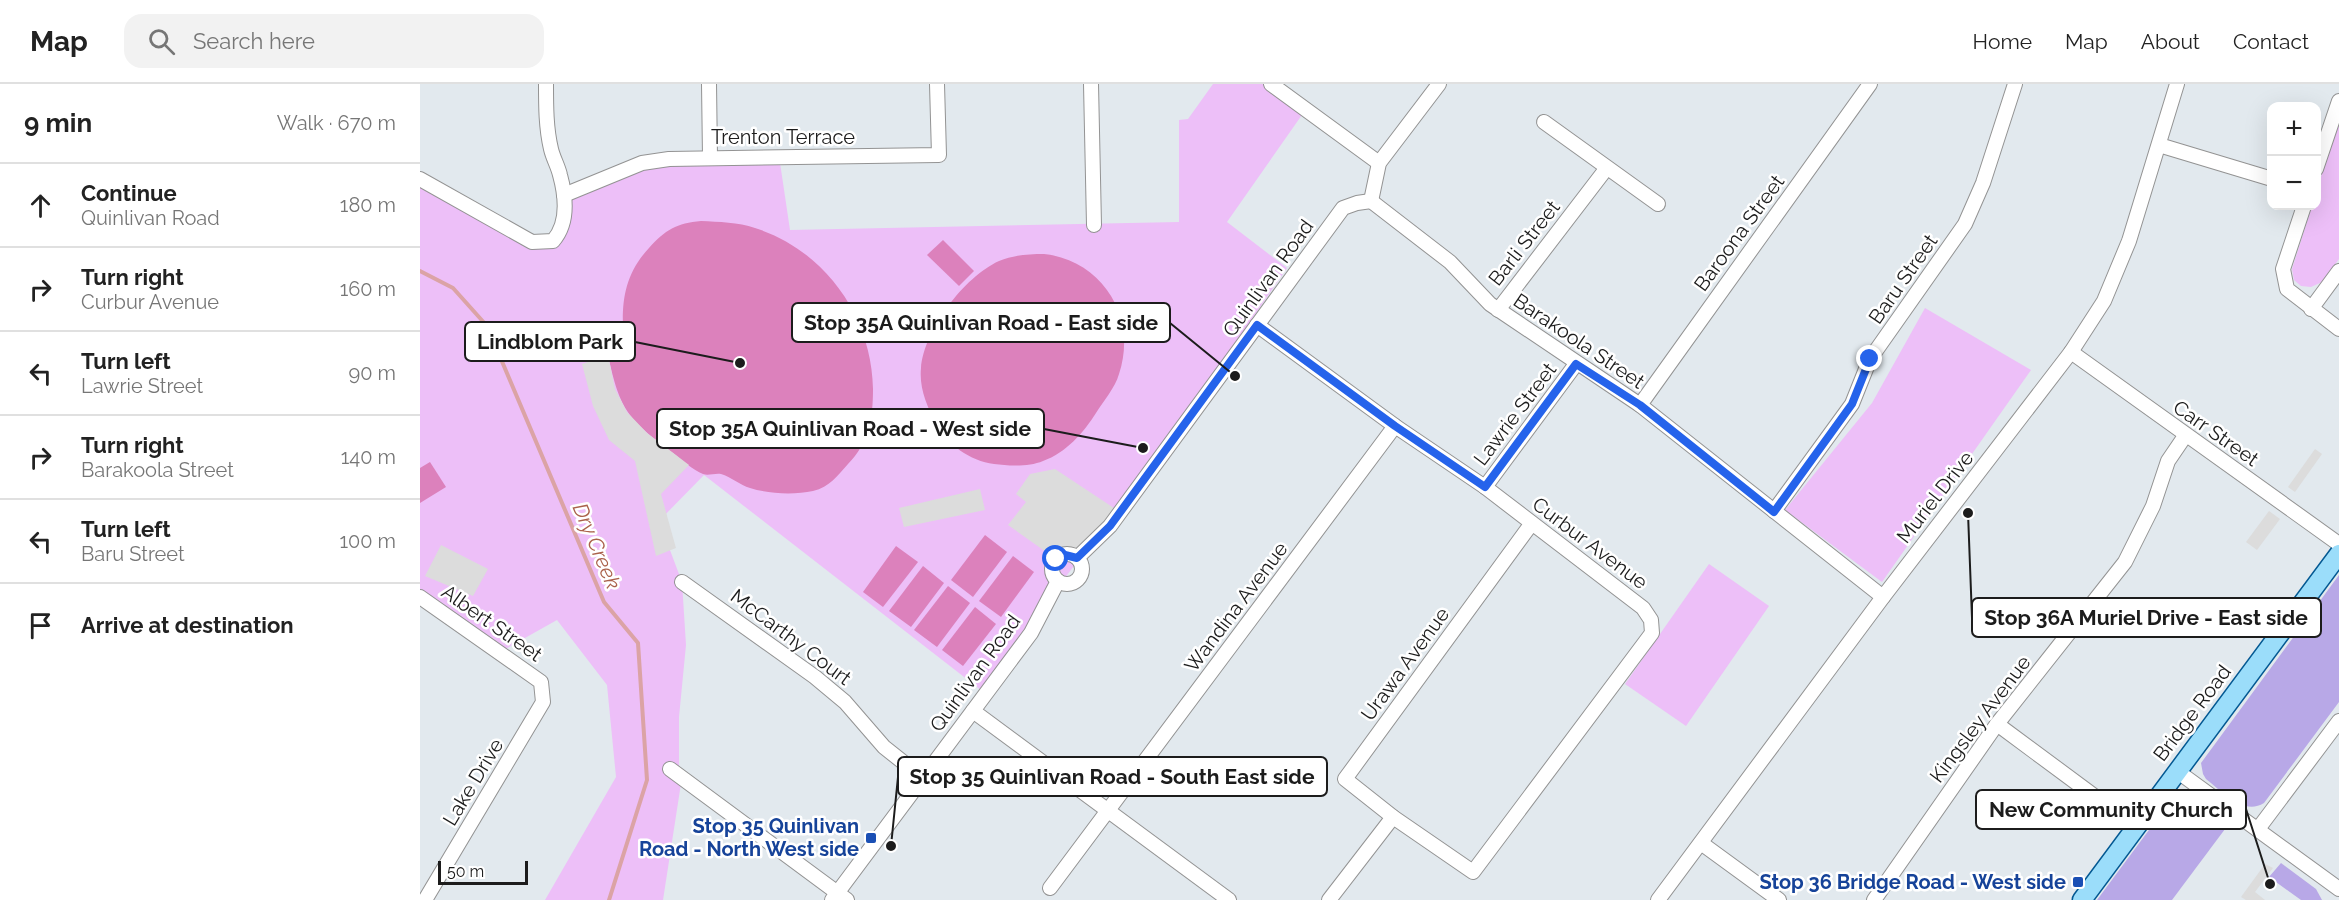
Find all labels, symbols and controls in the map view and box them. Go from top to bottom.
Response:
search box [124,14,544,68]
text: Map [30,25,88,58]
icon: search [145,25,178,58]
text: Search here [193,28,315,54]
text: Home [1973,29,2032,54]
text: Map [2065,29,2108,54]
text: About [2141,29,2200,54]
text: Contact [2233,29,2309,54]
map controls [2267,102,2321,210]
button: + [2267,102,2321,156]
text: 9 min [24,108,92,138]
text: Walk · 670 m [277,111,396,135]
street label: Trenton Terrace [711,125,855,149]
button: − [2267,156,2321,210]
street label: Baroona Street [1689,170,1789,296]
text: Continue [81,180,177,206]
icon: ahead [24,189,57,222]
text: 180 m [340,193,396,217]
street label: Barli Street [1483,195,1565,290]
text: Quinlivan Road [81,206,220,230]
street label: Quinlivan Road [1218,215,1318,341]
street label: Baru Street [1863,229,1943,328]
text: Turn right [81,264,184,290]
icon: right [24,273,57,306]
text: 160 m [340,277,396,301]
street label: Barakoola Street [1509,288,1649,394]
text: Curbur Avenue [81,290,219,314]
callout: Stop 35A Quinlivan Road - East side [792,303,1170,342]
text: Stop 35A Quinlivan Road - East side [804,310,1158,335]
callout: Lindblom Park [465,322,635,361]
text: Lindblom Park [477,329,623,354]
route end [1856,345,1882,371]
text: Turn left [81,348,171,374]
icon: left [24,357,57,390]
street label: Lawrie Street [1469,358,1562,470]
text: 90 m [349,361,396,385]
text: Lawrie Street [81,374,203,398]
street label: Carr Street [2169,395,2264,471]
callout: Stop 35A Quinlivan Road - West side [657,409,1044,448]
text: Stop 35A Quinlivan Road - West side [669,416,1031,441]
text: Turn right [81,432,184,458]
icon: right [24,441,57,474]
text: 140 m [341,445,396,469]
street label: Muriel Drive [1892,446,1979,548]
text: Barakoola Street [81,458,234,482]
street label: Curbur Avenue [1528,492,1653,594]
water label: Dry Creek [568,499,626,593]
text: Turn left [81,516,171,542]
icon: left [24,525,57,558]
text: 100 m [339,529,396,553]
street label: Wandina Avenue [1179,537,1293,677]
text: Baru Street [81,542,185,566]
route start [1042,545,1068,571]
street label: Albert Street [437,580,547,667]
street label: McCarthy Court [726,584,856,690]
callout: Stop 36A Muriel Drive - East side [1972,598,2321,637]
street label: Urawa Avenue [1356,602,1454,725]
text: Stop 36A Muriel Drive - East side [1984,605,2308,630]
icon: arrive [24,609,57,642]
street label: Quinlivan Road [925,610,1025,736]
text: Arrive at destination [81,612,294,638]
street label: Kingsley Avenue [1924,651,2036,787]
street label: Bridge Road [2148,660,2236,766]
street label: Lake Drive [438,734,508,830]
callout: Stop 35 Quinlivan Road - South East side [898,757,1327,796]
text: Stop 35 Quinlivan Road - South East side [910,764,1315,789]
callout: New Community Church [1976,790,2246,829]
text: New Community Church [1989,797,2233,822]
place label: Stop 35 Quinlivan Road - North West side [639,814,859,861]
marker: Stop 35 Quinlivan Road - North West side [864,831,878,845]
scale bar [438,858,528,886]
text: 50 m [447,862,484,881]
place label: Stop 36 Bridge Road - West side [1759,870,2066,894]
marker: Stop 36 Bridge Road - West side [2071,875,2085,889]

